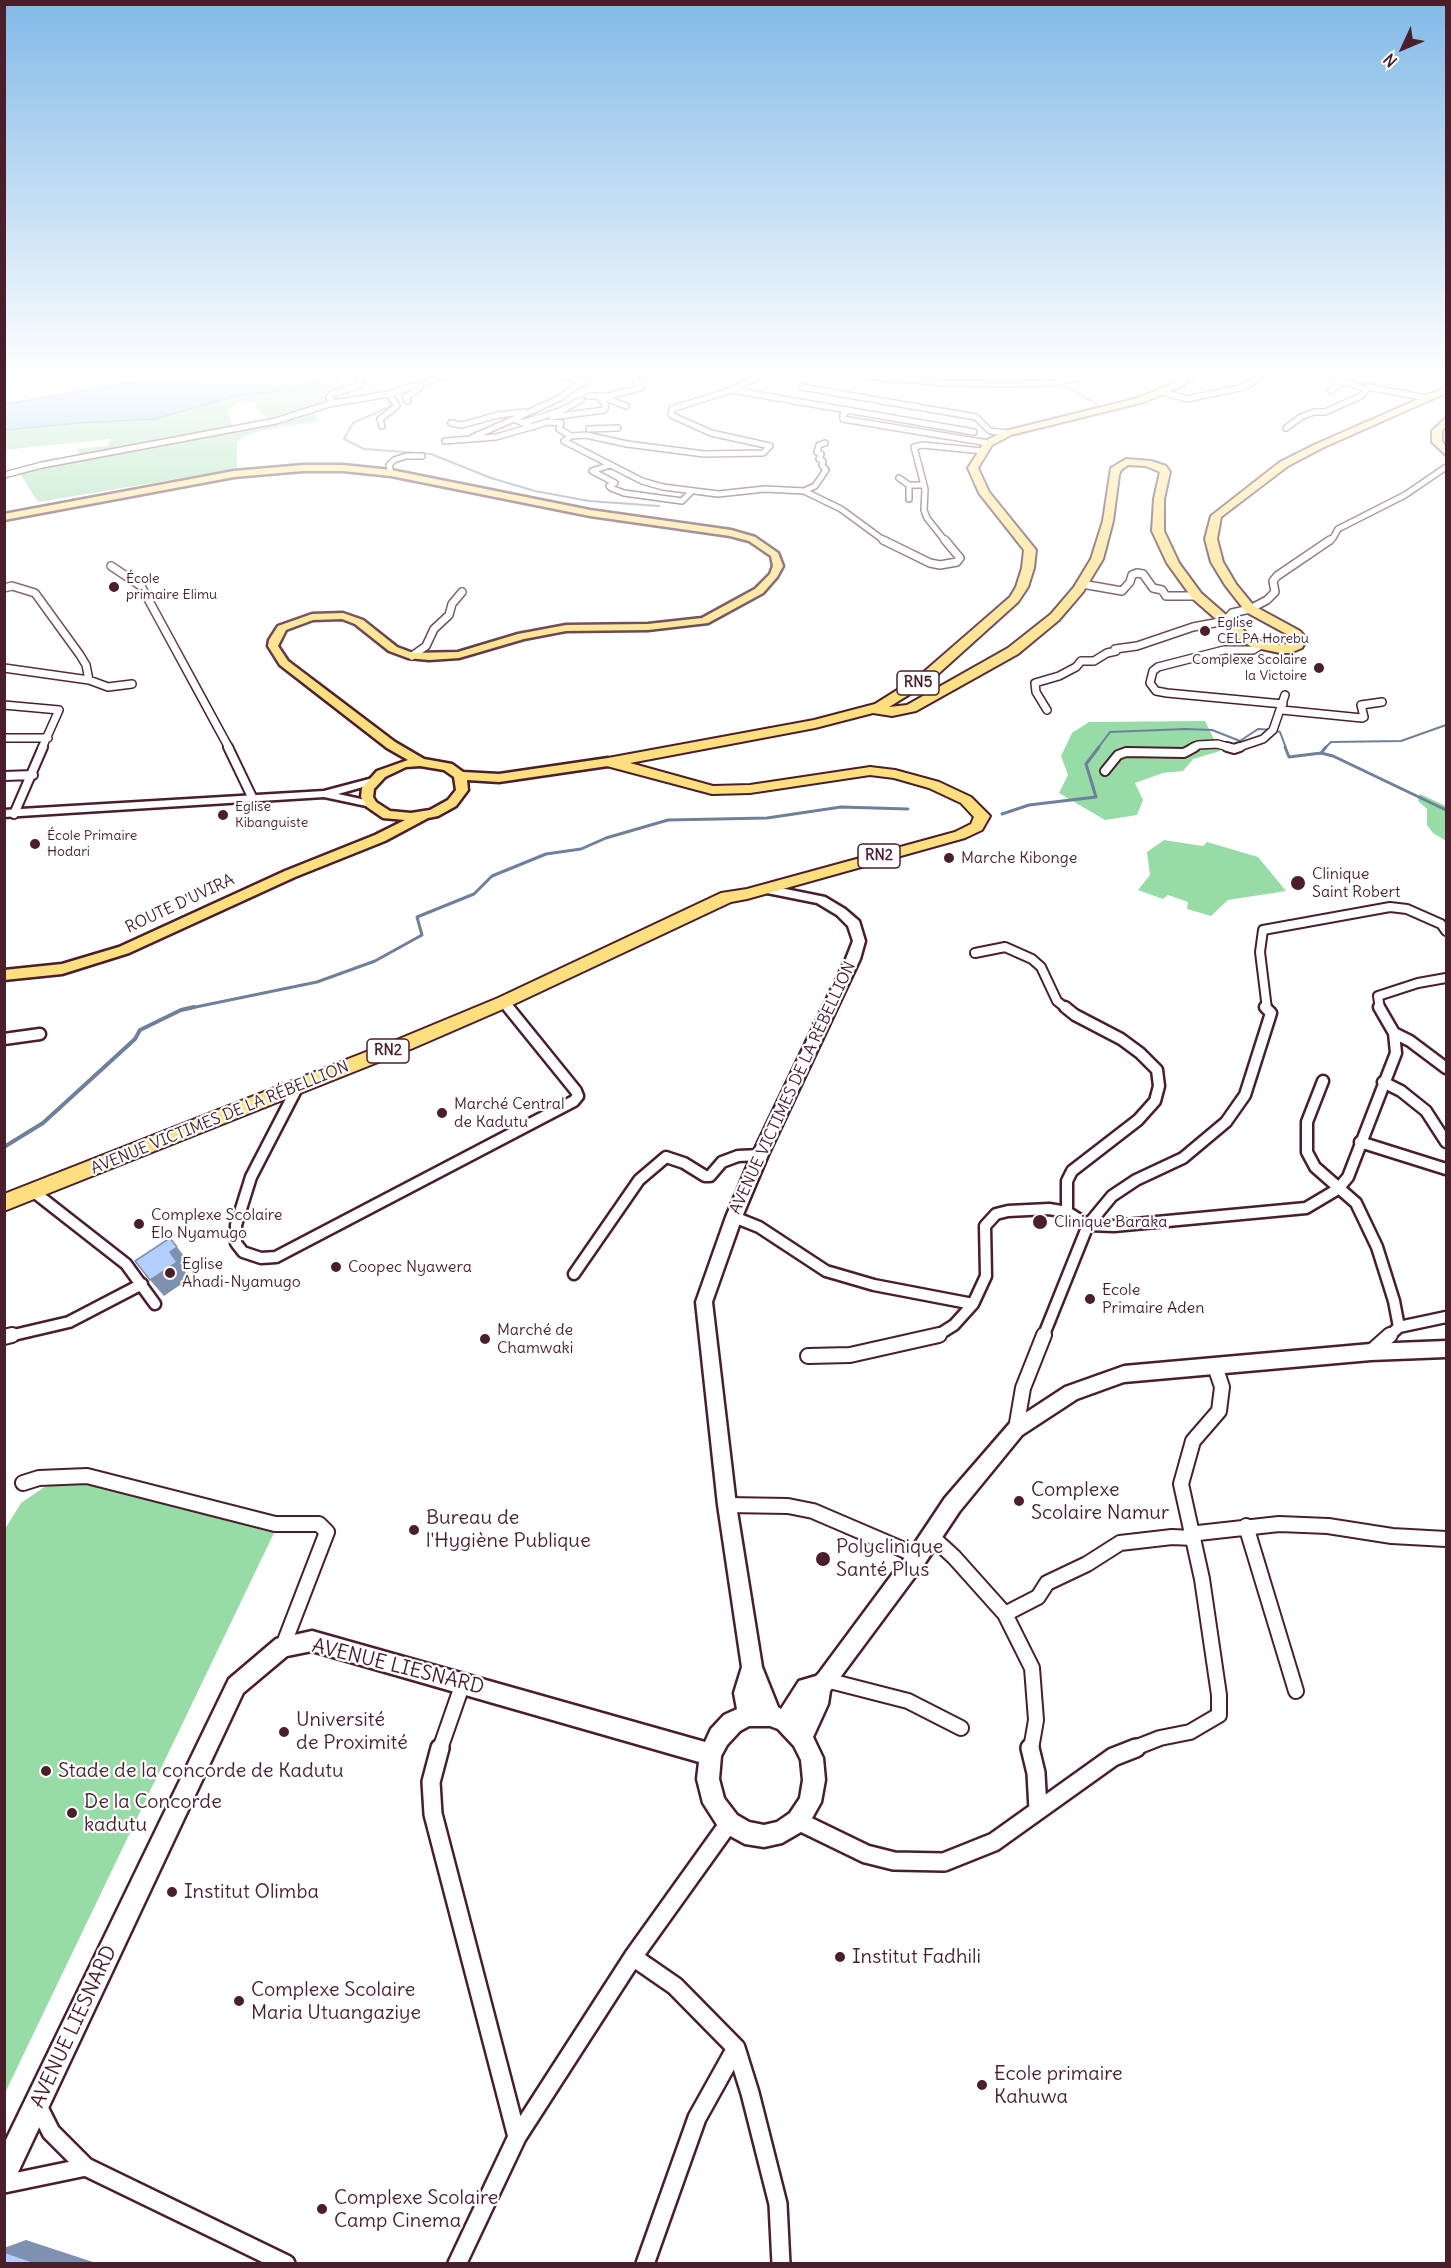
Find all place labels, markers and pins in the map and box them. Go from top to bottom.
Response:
place label: École primaire Elimu [126,571,217,604]
marker: École primaire Elimu [107,580,121,594]
place label: Eglise CELPA Horebu [1217,615,1309,648]
marker: Eglise CELPA Horebu [1198,624,1212,638]
place label: Complexe Scolaire la Victoire [1192,652,1307,684]
marker: Complexe Scolaire la Victoire [1312,661,1326,675]
place label: Eglise Kibanguiste [235,799,308,832]
marker: Eglise Kibanguiste [216,808,230,822]
place label: École Primaire Hodari [47,828,137,861]
marker: École Primaire Hodari [28,837,42,851]
place label: Marche Kibonge [961,848,1077,868]
marker: Marche Kibonge [942,851,956,865]
place label: Clinique Saint Robert [1312,864,1400,902]
marker: Clinique Saint Robert [1289,874,1307,892]
place label: Marché Central de Kadutu [454,1094,565,1132]
marker: Marché Central de Kadutu [435,1106,449,1120]
place label: Complexe Scolaire Elo Nyamugo [151,1205,282,1243]
place label: Clinique Baraka [1054,1212,1167,1232]
marker: Clinique Baraka [1031,1213,1049,1231]
marker: Complexe Scolaire Elo Nyamugo [132,1217,146,1231]
place label: Eglise Ahadi-Nyamugo [182,1254,301,1292]
place label: Coopec Nyawera [348,1257,472,1277]
marker: Coopec Nyawera [329,1260,343,1274]
marker: Eglise Ahadi-Nyamugo [163,1266,177,1280]
place label: Ecole Primaire Aden [1102,1280,1204,1318]
marker: Ecole Primaire Aden [1083,1292,1097,1306]
place label: Marché de Chamwaki [497,1320,573,1358]
marker: Marché de Chamwaki [478,1332,492,1346]
place label: Complexe Scolaire Namur [1031,1478,1169,1525]
marker: Complexe Scolaire Namur [1012,1494,1026,1508]
place label: Bureau de l'Hygiène Publique [426,1506,591,1553]
marker: Bureau de l'Hygiène Publique [407,1523,421,1537]
place label: Polyclinique Santé Plus [836,1535,943,1582]
marker: Polyclinique Santé Plus [814,1550,832,1568]
place label: Université de Proximité [296,1708,408,1755]
marker: Université de Proximité [277,1725,291,1739]
place label: Stade de la concorde de Kadutu [58,1759,344,1783]
marker: Stade de la concorde de Kadutu [39,1764,53,1778]
place label: De la Concorde kadutu [84,1790,222,1837]
marker: De la Concorde kadutu [65,1806,79,1820]
place label: Institut Olimba [184,1880,319,1904]
marker: Institut Olimba [165,1885,179,1899]
place label: Institut Fadhili [852,1945,981,1969]
marker: Institut Fadhili [833,1950,847,1964]
place label: Complexe Scolaire Maria Utuangaziye [251,1978,421,2025]
marker: Complexe Scolaire Maria Utuangaziye [232,1994,246,2008]
place label: Ecole primaire Kahuwa [994,2062,1122,2109]
marker: Ecole primaire Kahuwa [975,2078,989,2092]
place label: Complexe Scolaire Camp Cinema [334,2186,498,2233]
marker: Complexe Scolaire Camp Cinema [315,2202,329,2216]

